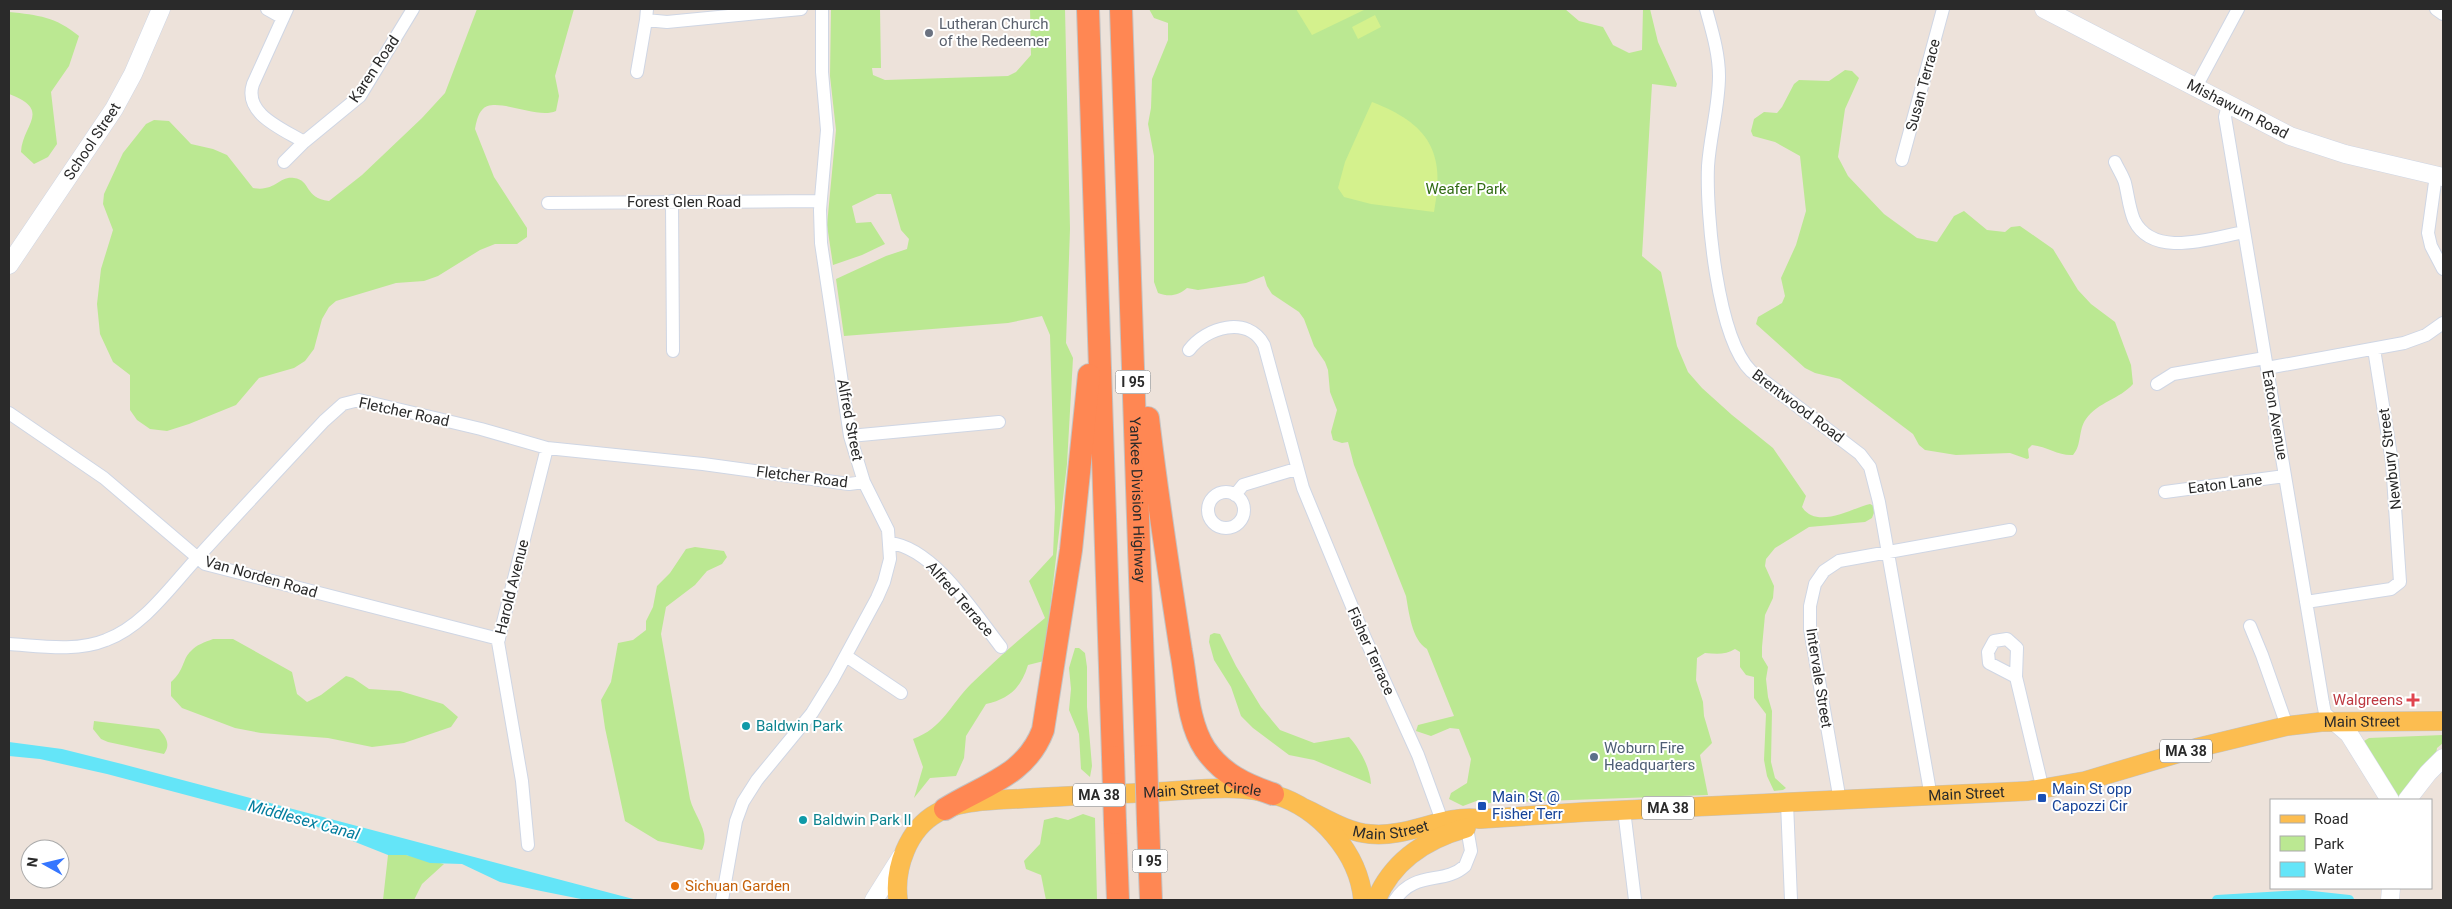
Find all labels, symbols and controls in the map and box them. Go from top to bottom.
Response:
place label: Lutheran Church of the Redeemer [939,15,1049,50]
marker: Lutheran Church of the Redeemer [923,27,935,39]
street label: Karen Road [345,32,403,106]
street label: Susan Terrace [1902,37,1944,133]
street label: Mishawum Road [2184,75,2292,143]
street label: School Street [60,100,125,183]
park label: Weafer Park [1425,180,1507,198]
street label: Forest Glen Road [627,193,741,211]
street label: Brentwood Road [1748,366,1848,446]
street label: Eaton Avenue [2258,369,2292,461]
road number: I 95 [1116,371,1150,394]
street label: Alfred Street [833,377,867,463]
street label: Fletcher Road [357,394,451,430]
street label: Newbury Street [2375,407,2405,511]
street label: Yankee Division Highway [1126,416,1149,583]
street label: Fletcher Road [755,462,849,492]
street label: Eaton Lane [2187,471,2263,497]
street label: Harold Avenue [492,538,533,636]
street label: Van Norden Road [203,552,319,602]
street label: Alfred Terrace [923,558,997,640]
street label: Fisher Terrace [1344,604,1398,698]
street label: Intervale Street [1802,627,1836,729]
place label: Walgreens [2333,691,2403,709]
marker: Walgreens [2407,694,2419,706]
street label: Main Street [2324,712,2400,731]
place label: Baldwin Park [756,717,843,735]
marker: Baldwin Park [740,720,752,732]
place label: Woburn Fire Headquarters [1604,739,1695,774]
road number: MA 38 [2160,739,2212,762]
marker: Woburn Fire Headquarters [1588,751,1600,763]
street label: Main Street Circle [1143,779,1263,802]
place label: Main St opp Capozzi Cir [2052,780,2132,815]
street label: Main Street [1928,783,2005,805]
road number: MA 38 [1073,784,1125,806]
place label: Main St @ Fisher Terr [1492,788,1563,823]
marker: Main St opp Capozzi Cir [2036,792,2048,804]
water label: Middlesex Canal [246,796,362,844]
road number: MA 38 [1642,796,1694,820]
legend [2270,799,2432,889]
marker: Main St @ Fisher Terr [1476,800,1488,812]
text: Road [2314,810,2348,828]
place label: Baldwin Park II [813,811,912,829]
marker: Baldwin Park II [797,814,809,826]
street label: Main Street [1351,817,1431,844]
text: Park [2314,835,2345,853]
north arrow [20,839,70,889]
road number: I 95 [1132,849,1168,872]
text: N [24,856,41,868]
text: Water [2314,860,2353,878]
place label: Sichuan Garden [685,877,790,895]
marker: Sichuan Garden [669,880,681,892]

